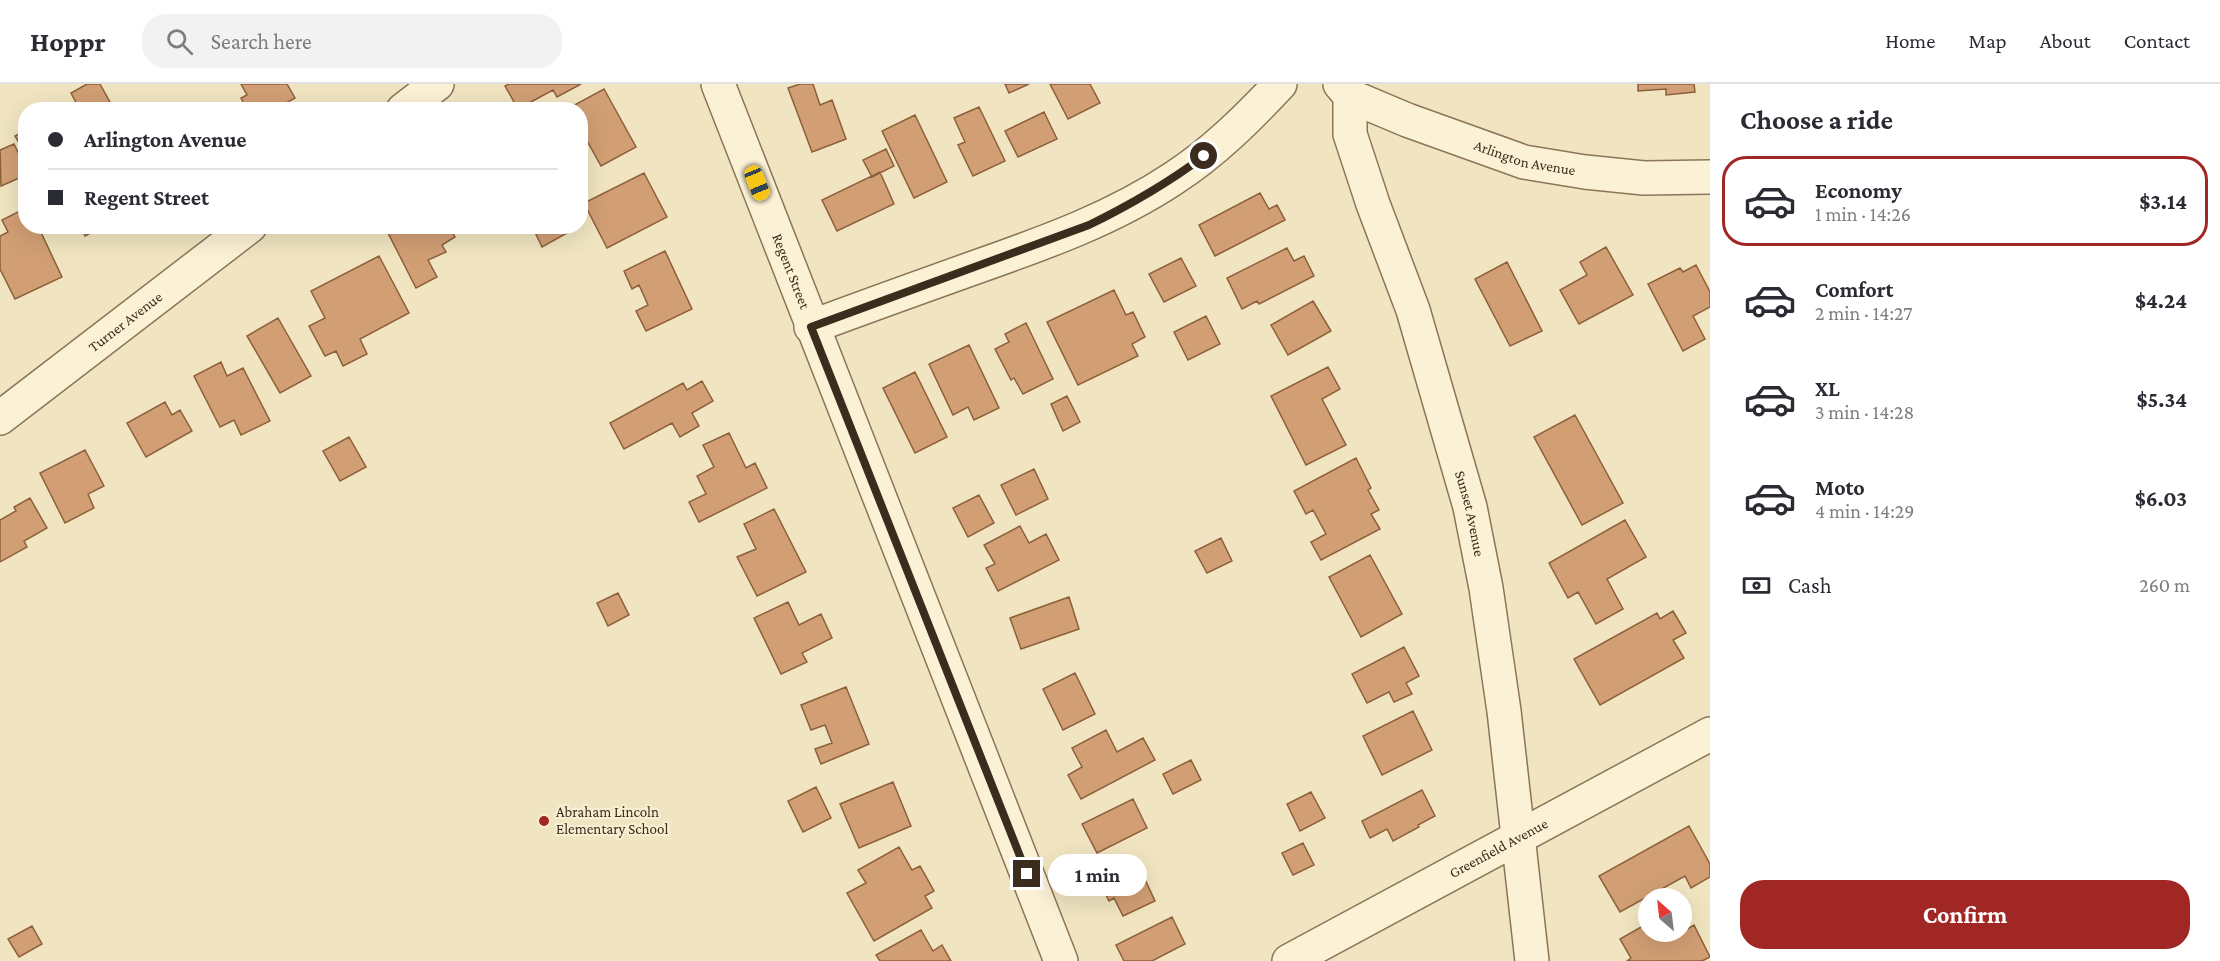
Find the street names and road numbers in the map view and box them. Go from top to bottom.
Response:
street label: Arlington Avenue [1472,137,1577,178]
street label: Regent Street [769,231,814,312]
street label: Turner Avenue [85,288,166,355]
street label: Sunset Avenue [1452,469,1488,558]
street label: Greenfield Avenue [1447,815,1551,881]

